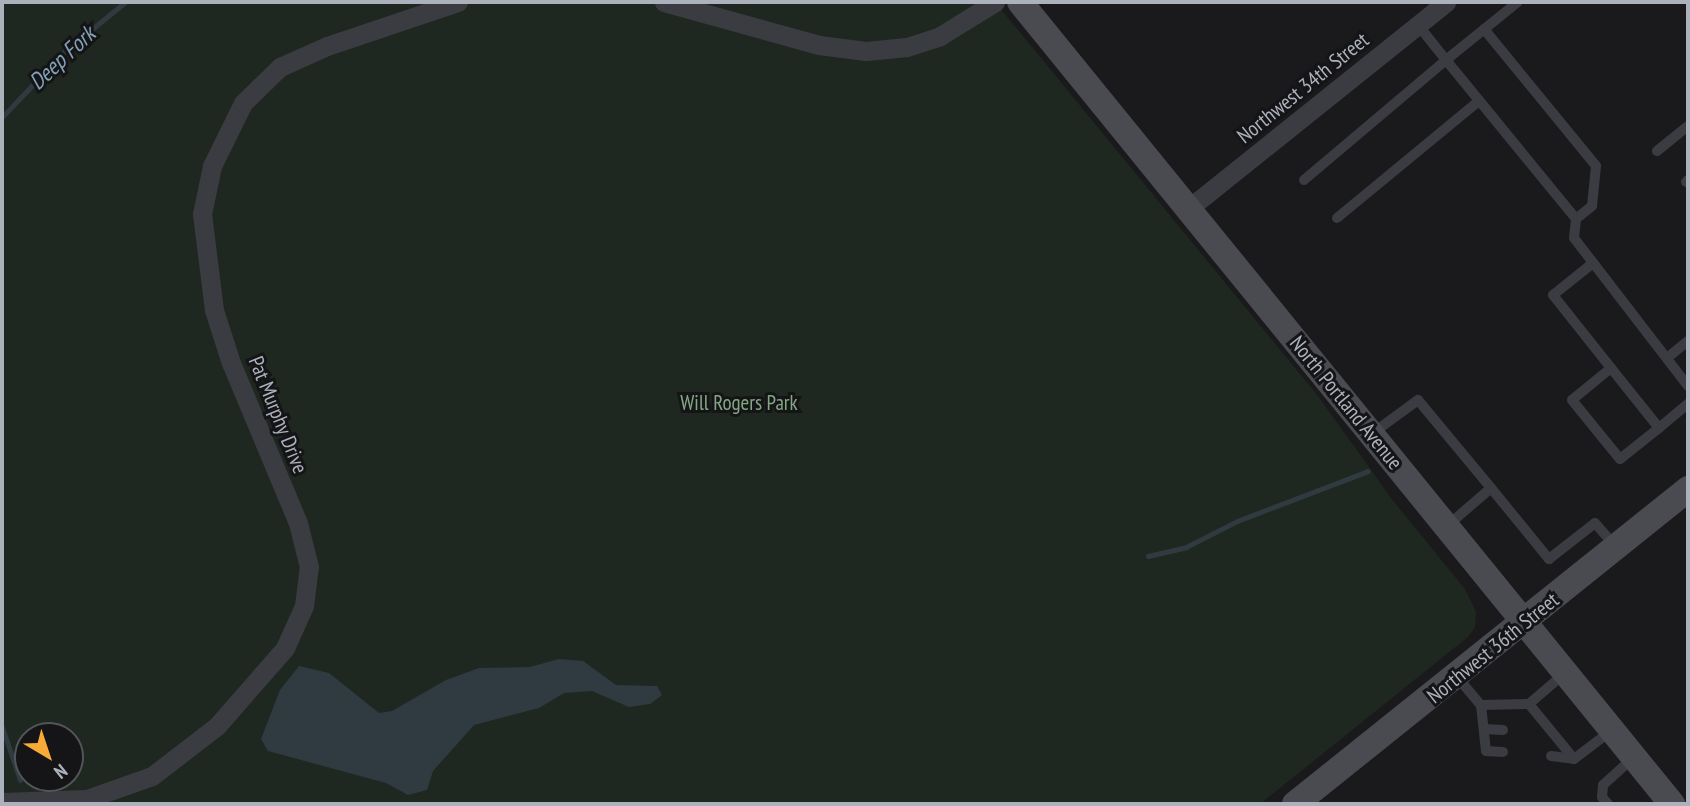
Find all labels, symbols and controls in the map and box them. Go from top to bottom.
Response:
water label: Deep Fork [23,20,101,96]
street label: Northwest 34th Street [1232,27,1374,149]
street label: North Portland Avenue [1284,331,1408,475]
street label: Pat Murphy Drive [243,352,313,478]
park label: Will Rogers Park [680,390,798,416]
street label: Northwest 36th Street [1422,587,1564,709]
north arrow [14,722,84,792]
text: N [49,759,73,784]

